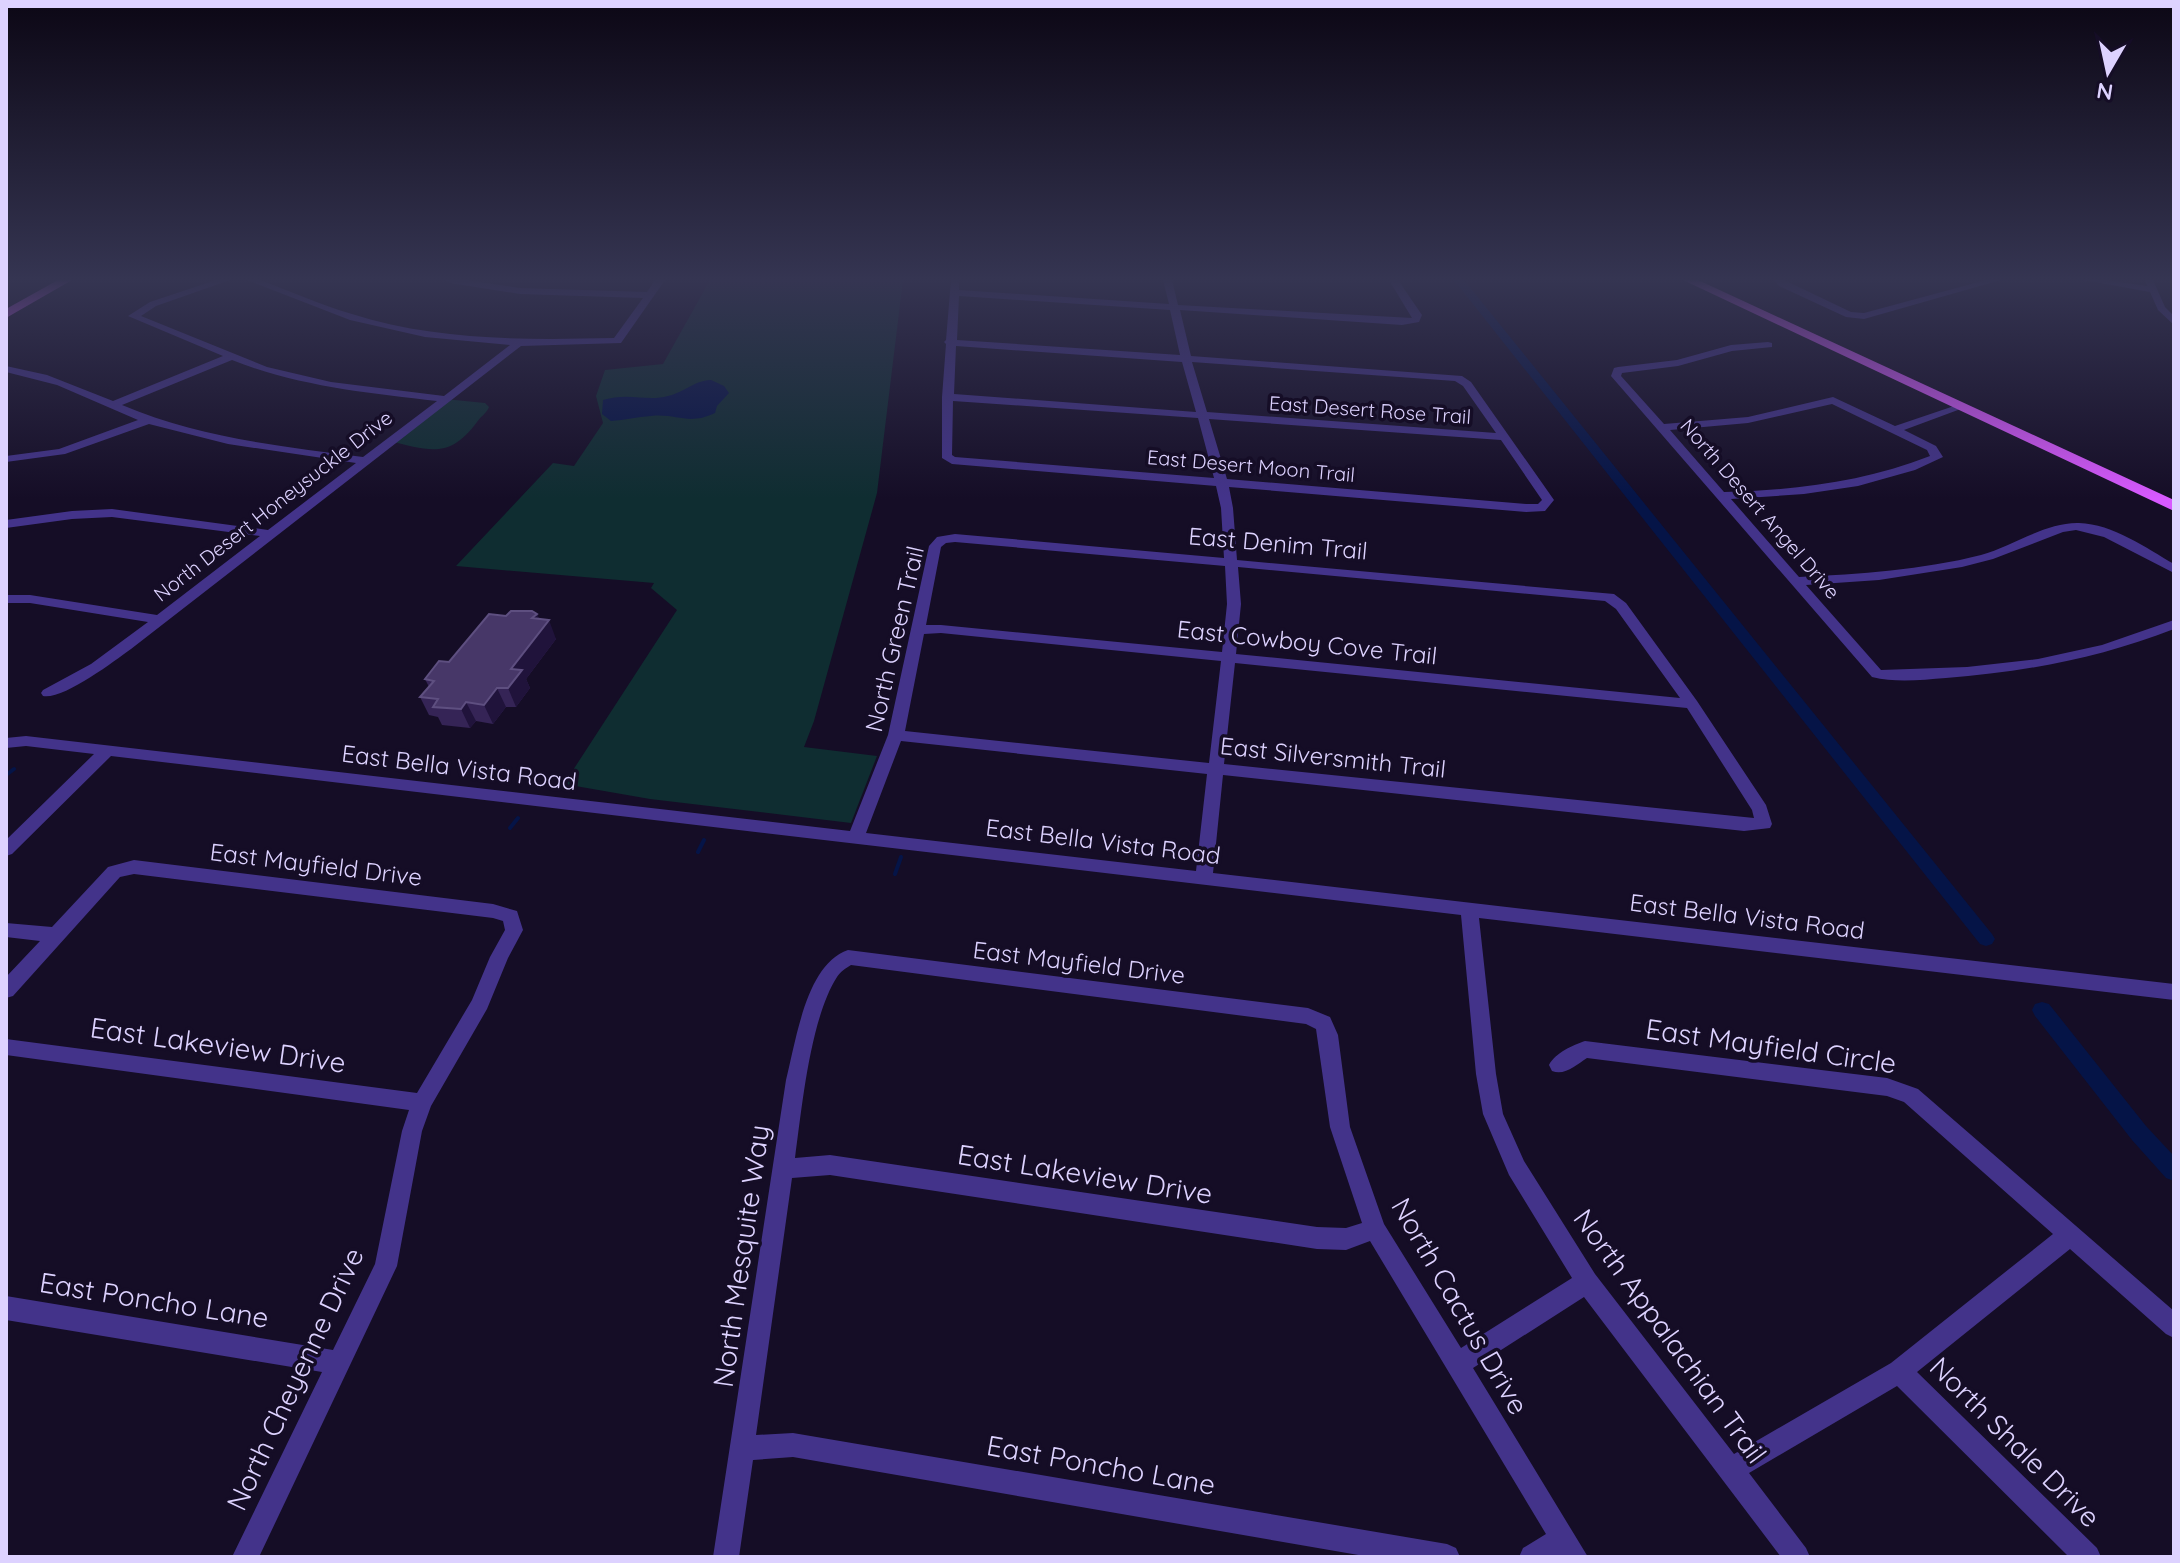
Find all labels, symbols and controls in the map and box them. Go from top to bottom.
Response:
north arrow [2068,32,2148,112]
text: N [2095,77,2115,107]
street label: East Desert Rose Trail [1268,390,1472,429]
street label: North Desert Honeysuckle Drive [148,405,397,607]
street label: North Desert Angel Drive [1675,413,1845,604]
street label: East Desert Moon Trail [1146,444,1356,487]
street label: East Denim Trail [1187,520,1369,566]
street label: North Green Trail [858,543,930,735]
street label: East Cowboy Cove Trail [1175,613,1439,671]
street label: East Silversmith Trail [1219,730,1447,784]
street label: East Bella Vista Road [340,738,578,796]
street label: East Bella Vista Road [984,812,1222,870]
street label: East Mayfield Drive [208,836,424,892]
street label: East Bella Vista Road [1628,887,1866,945]
street label: East Mayfield Drive [971,934,1187,990]
street label: East Lakeview Drive [88,1009,348,1080]
street label: East Mayfield Circle [1643,1011,1899,1080]
street label: North Mesquite Way [705,1122,776,1389]
street label: East Lakeview Drive [955,1136,1215,1211]
street label: North Cactus Drive [1384,1191,1537,1420]
street label: North Appalachian Trail [1566,1202,1774,1470]
street label: North Cheyenne Drive [218,1242,371,1516]
street label: East Poncho Lane [37,1264,271,1335]
street label: North Shale Drive [1923,1349,2108,1534]
street label: East Poncho Lane [984,1427,1218,1502]

